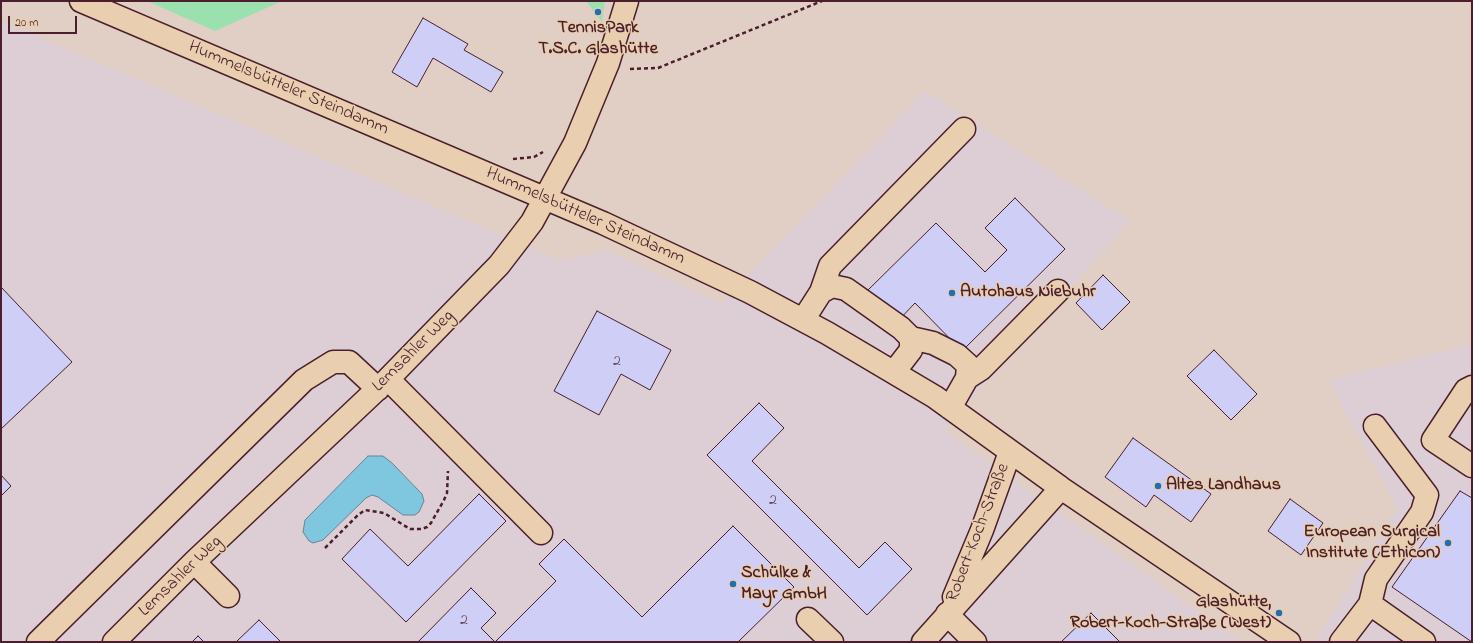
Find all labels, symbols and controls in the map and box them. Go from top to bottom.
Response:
marker: TennisPark T.S.C. Glashütte [593,7,603,17]
scale bar [10,8,79,34]
text: 20 m [15,14,38,32]
place label: TennisPark T.S.C. Glashütte [538,18,658,60]
street label: Hummelsbütteler Steindamm [185,37,391,141]
street label: Hummelsbütteler Steindamm [482,163,688,271]
place label: Autohaus Niebuhr [960,282,1096,304]
marker: Autohaus Niebuhr [947,288,957,298]
street label: Lemsahler Weg [368,306,460,398]
house number: 2 [613,352,621,372]
street label: Robert-Koch-Straße [943,461,1015,605]
place label: Altes Landhaus [1166,475,1281,497]
marker: Altes Landhaus [1153,481,1163,491]
house number: 2 [769,491,777,511]
place label: European Surgical Institute (Ethicon) [1304,522,1440,564]
street label: Lemsahler Weg [135,532,227,622]
marker: European Surgical Institute (Ethicon) [1443,538,1453,548]
place label: Schülke & Mayr GmbH [741,563,827,606]
marker: Schülke & Mayr GmbH [728,579,738,589]
place label: Glashütte, Robert-Koch-Straße (West) [1070,592,1271,634]
marker: Glashütte, Robert-Koch-Straße (West) [1274,608,1284,618]
house number: 2 [460,611,468,631]

